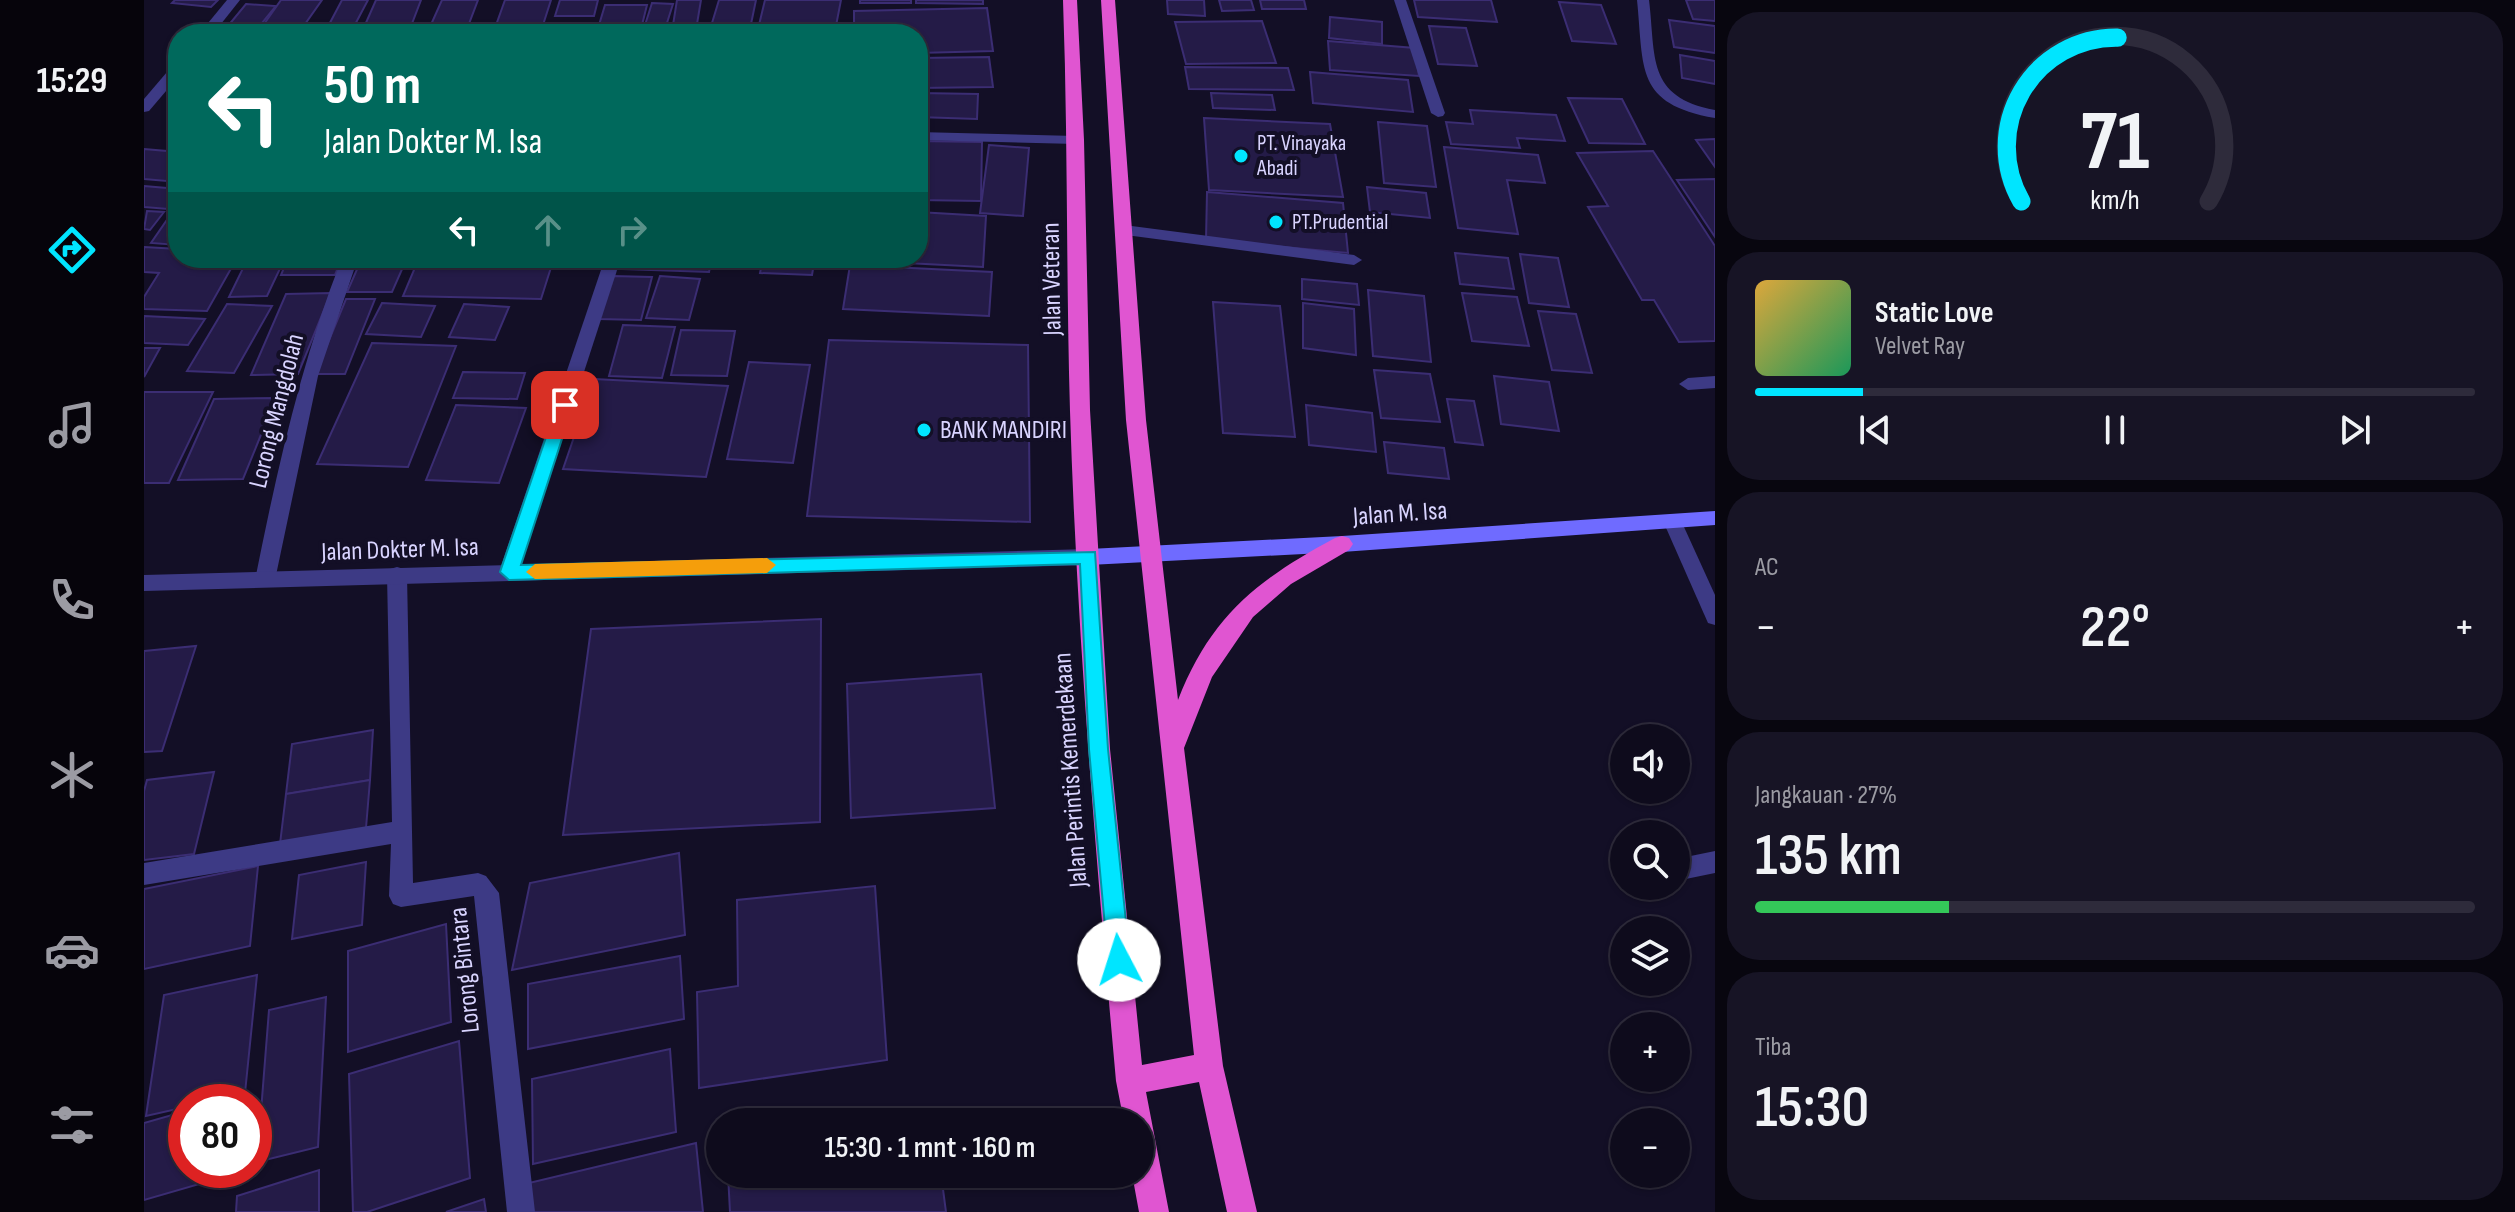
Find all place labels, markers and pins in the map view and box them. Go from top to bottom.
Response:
place label: PT. Vinayaka Abadi [1256,130,1346,182]
marker: PT. Vinayaka Abadi [1232,147,1250,165]
place label: PT.Prudential [1292,209,1388,236]
marker: PT.Prudential [1267,213,1285,231]
pin [531,371,599,439]
place label: BANK MANDIRI [940,415,1067,446]
marker: BANK MANDIRI [915,421,933,439]

